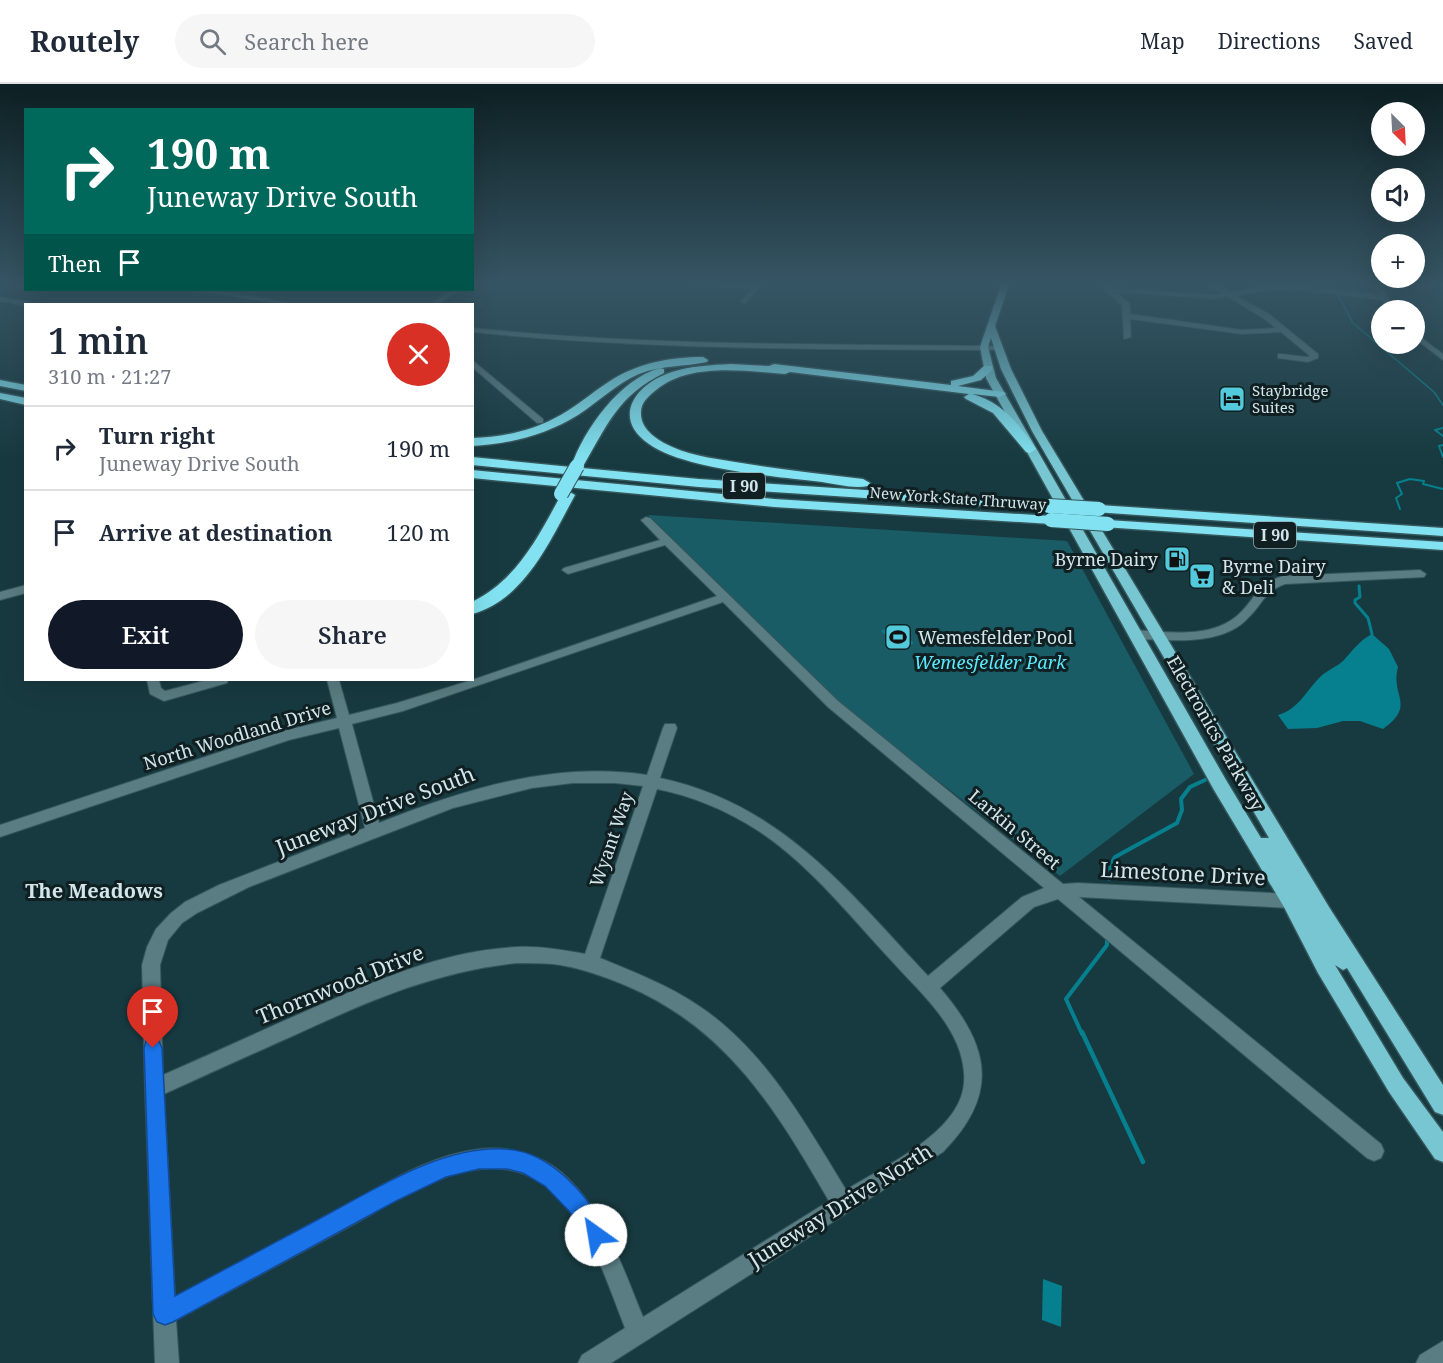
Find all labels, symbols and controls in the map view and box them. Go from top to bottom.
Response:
search box [175,14,595,68]
text: Routely [30,22,139,60]
icon: search [196,25,229,58]
text: Search here [244,26,369,56]
text: Map [1140,27,1185,55]
text: Directions [1218,27,1320,55]
text: Saved [1353,27,1413,55]
north arrow [1371,102,1425,156]
map controls [1371,102,1425,354]
text: 190 m [147,124,271,181]
icon: right [48,132,126,210]
button: sound [1371,168,1425,222]
text: Juneway Drive South [147,178,418,215]
button: + [1371,234,1425,288]
icon: arrive [113,246,146,279]
text: Then [48,248,101,278]
button: − [1371,300,1425,354]
text: 1 min [48,316,149,365]
button: close [387,323,450,386]
text: 310 m · 21:27 [48,363,171,390]
place label: Staybridge Suites [1252,380,1328,417]
hotel icon: Staybridge Suites [1217,384,1247,414]
text: Turn right [99,420,215,450]
icon: right [48,432,81,465]
text: 190 m [387,433,450,463]
text: Juneway Drive South [99,450,300,477]
road number: I 90 [723,473,765,499]
street label: New York State Thruway [869,482,1047,514]
icon: arrive [48,516,81,549]
text: Arrive at destination [99,517,333,547]
text: 120 m [387,517,450,547]
road number: I 90 [1254,522,1296,548]
fuel station icon: Byrne Dairy [1162,544,1192,574]
place label: Byrne Dairy [1054,547,1159,571]
place label: Byrne Dairy & Deli [1222,554,1326,599]
supermarket icon: Byrne Dairy & Deli [1187,561,1217,591]
button: Exit [48,600,243,669]
button: Share [255,600,450,669]
sports icon: Wemesfelder Pool [883,622,913,652]
place label: Wemesfelder Pool [918,625,1073,649]
park label: Wemesfelder Park [914,650,1067,674]
street label: Electronics Parkway [1162,651,1271,815]
street label: North Woodland Drive [140,695,334,775]
street label: Juneway Drive South [271,759,478,861]
street label: Larkin Street [964,784,1066,874]
street label: Wyant Way [583,787,639,890]
street label: Limestone Drive [1100,855,1266,891]
district label: The Meadows [25,877,163,904]
street label: Thornwood Drive [252,938,428,1030]
pin [127,986,178,1048]
icon: arrive [136,995,169,1028]
street label: Juneway Drive North [742,1137,937,1274]
position arrow [564,1203,628,1267]

